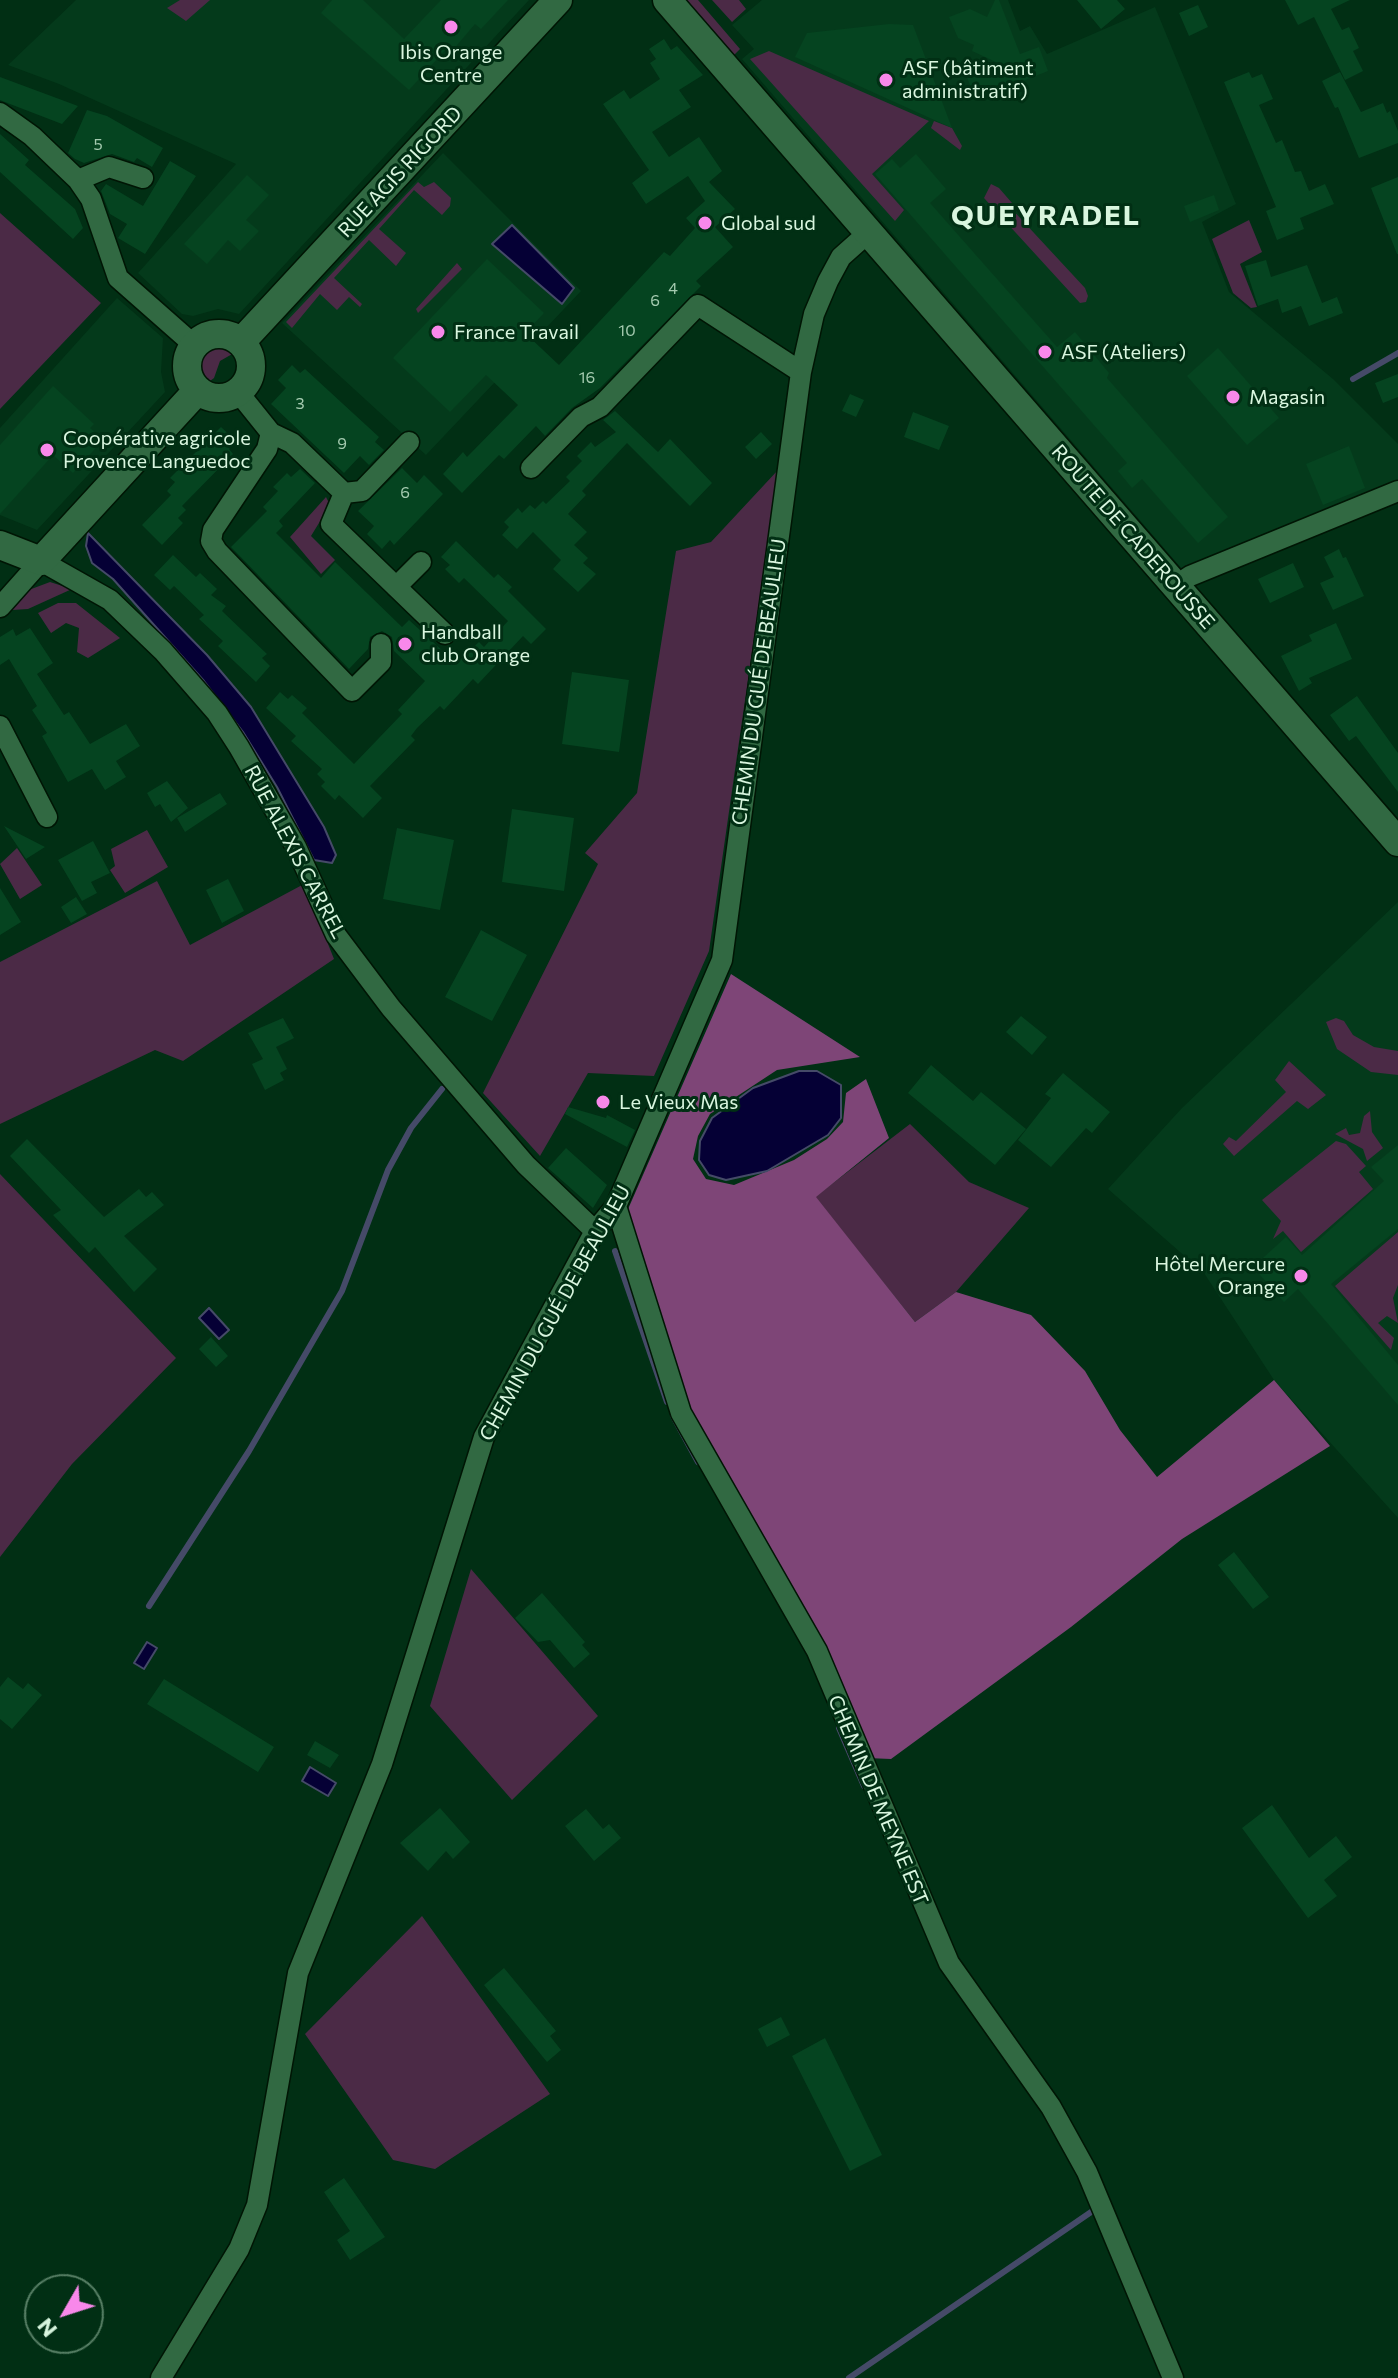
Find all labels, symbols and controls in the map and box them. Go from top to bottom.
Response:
marker: Ibis Orange Centre [442,18,460,36]
place label: Ibis Orange Centre [400,40,502,87]
place label: ASF (bâtiment administratif) [902,56,1034,103]
marker: ASF (bâtiment administratif) [877,71,895,89]
street label: RUE AGIS RIGORD [333,101,467,243]
house number: 5 [93,135,103,155]
district label: QUEYRADEL [951,199,1141,233]
place label: Global sud [721,211,816,235]
marker: Global sud [696,214,714,232]
house number: 4 [668,279,678,299]
house number: 6 [650,291,660,311]
place label: France Travail [454,320,579,344]
house number: 10 [618,321,636,341]
marker: France Travail [429,323,447,341]
place label: ASF (Ateliers) [1061,340,1186,364]
marker: ASF (Ateliers) [1036,343,1054,361]
house number: 16 [579,368,595,388]
place label: Magasin [1249,385,1325,409]
marker: Magasin [1224,388,1242,406]
house number: 3 [295,394,305,414]
place label: Coopérative agricole Provence Languedoc [63,426,251,473]
house number: 9 [337,434,347,454]
street label: ROUTE DE CADEROUSSE [1046,440,1220,634]
marker: Coopérative agricole Provence Languedoc [38,441,56,459]
house number: 6 [400,483,410,503]
street label: CHEMIN DU GUÉ DE BEAULIEU [727,537,791,827]
place label: Handball club Orange [421,620,530,667]
marker: Handball club Orange [396,635,414,653]
street label: RUE ALEXIS CARREL [239,761,351,943]
place label: Le Vieux Mas [619,1090,738,1114]
marker: Le Vieux Mas [594,1093,612,1111]
street label: CHEMIN DU GUÉ DE BEAULIEU [474,1181,636,1445]
place label: Hôtel Mercure Orange [1154,1252,1285,1299]
marker: Hôtel Mercure Orange [1292,1267,1310,1285]
street label: CHEMIN DE MEYNE EST [823,1691,933,1909]
north arrow [24,2274,104,2354]
text: N [31,2313,62,2343]

